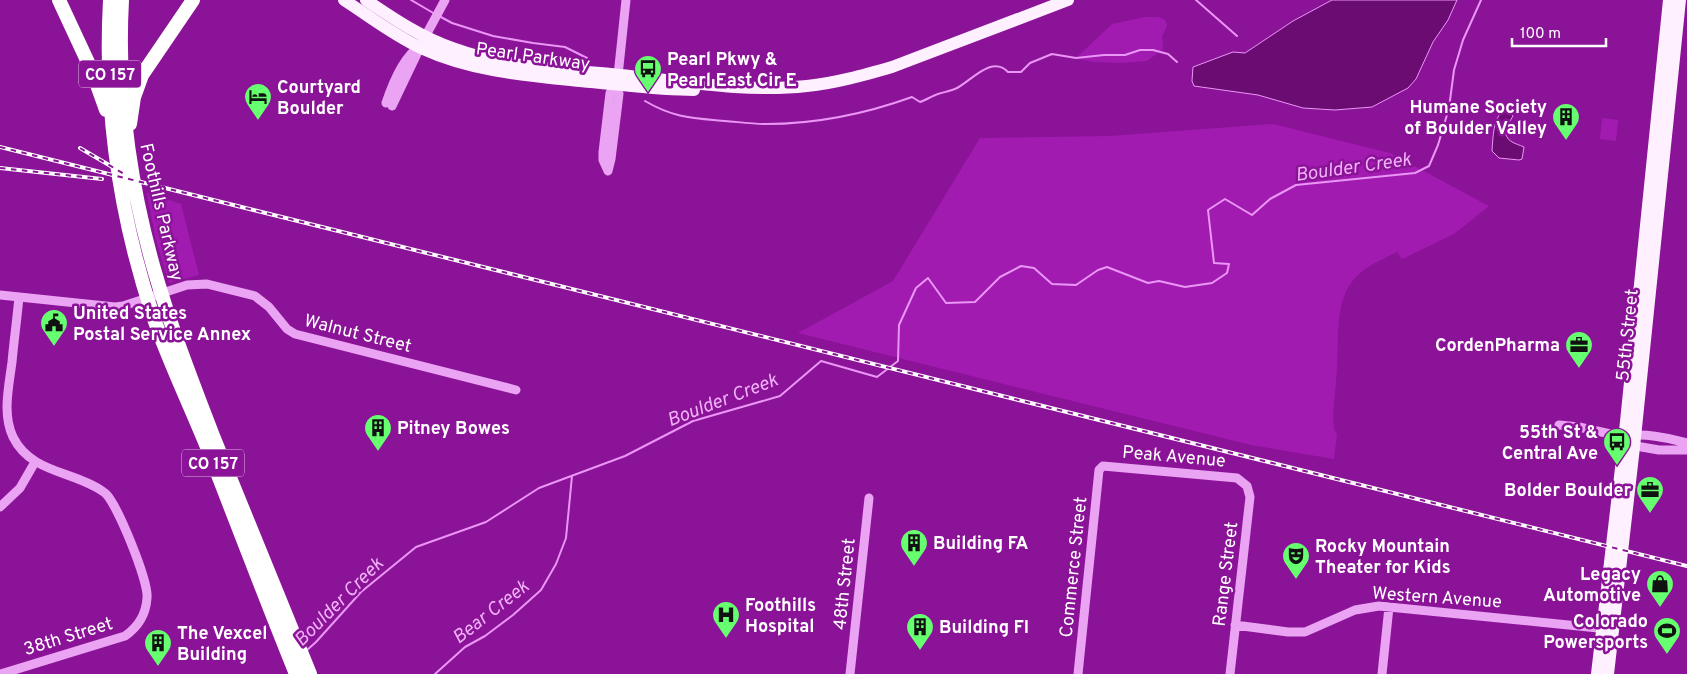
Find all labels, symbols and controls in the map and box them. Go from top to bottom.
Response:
scale bar [1512,15,1606,47]
text: 100 m [1520,25,1561,44]
street label: Pearl Parkway [474,38,591,77]
place label: Pearl Pkwy & Pearl East Cir E [667,49,797,93]
bus stop icon: Pearl Pkwy & Pearl East Cir E [633,54,663,93]
road number: CO 157 [79,61,141,88]
place label: Courtyard Boulder [277,77,361,121]
hotel icon: Courtyard Boulder [243,82,273,121]
place label: Humane Society of Boulder Valley [1404,97,1547,141]
building icon: Humane Society of Boulder Valley [1551,102,1581,141]
street label: Foothills Parkway [134,141,188,283]
water label: Boulder Creek [1294,148,1413,188]
street label: 55th Street [1612,288,1645,382]
place label: United States Postal Service Annex [73,303,251,347]
public building icon: United States Postal Service Annex [39,308,69,347]
street label: Walnut Street [302,310,414,359]
office icon: CordenPharma [1564,330,1594,369]
place label: CordenPharma [1435,335,1560,358]
water label: Boulder Creek [664,369,782,433]
building icon: Pitney Bowes [363,413,393,452]
place label: Pitney Bowes [397,418,510,441]
place label: 55th St & Central Ave [1502,422,1598,466]
bus stop icon: 55th St & Central Ave [1602,427,1632,466]
street label: Peak Avenue [1121,442,1227,473]
road number: CO 157 [182,449,244,476]
office icon: Bolder Boulder [1635,475,1665,514]
place label: Bolder Boulder [1504,480,1632,503]
street label: Commerce Street [1056,495,1093,639]
street label: Range Street [1209,520,1244,628]
building icon: Building FA [899,528,929,567]
place label: Building FA [933,533,1029,556]
place label: Rocky Mountain Theater for Kids [1315,536,1451,580]
street label: 48th Street [829,537,862,631]
theatre icon: Rocky Mountain Theater for Kids [1281,541,1311,580]
water label: Boulder Creek [290,552,390,652]
place label: Legacy Automotive [1543,564,1641,608]
shop icon: Legacy Automotive [1645,569,1675,608]
water label: Bear Creek [448,575,535,650]
street label: Western Avenue [1371,582,1502,614]
place label: Foothills Hospital [745,595,816,639]
hospital icon: Foothills Hospital [711,600,741,639]
place label: Colorado Powersports [1543,611,1648,655]
building icon: Building FI [905,612,935,651]
street label: 38th Street [21,613,116,662]
sports icon: Colorado Powersports [1652,616,1682,655]
place label: Building FI [939,617,1029,640]
place label: The Vexcel Building [177,623,268,667]
building icon: The Vexcel Building [143,628,173,667]

